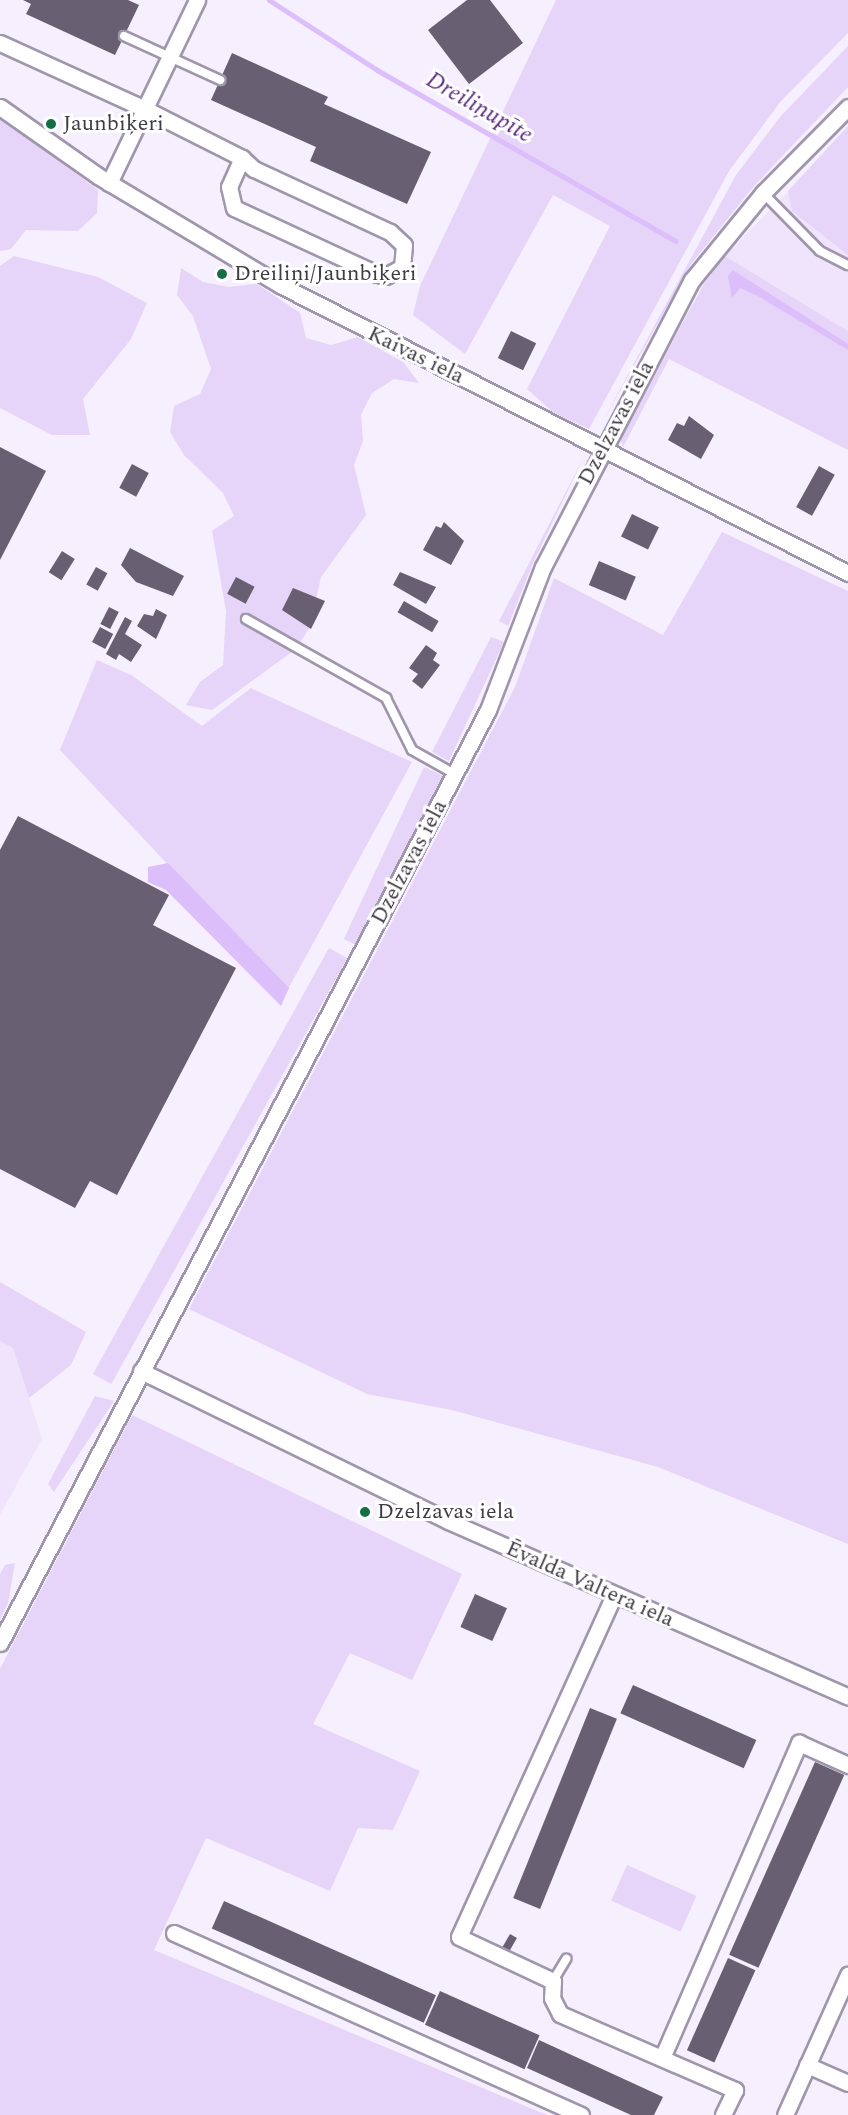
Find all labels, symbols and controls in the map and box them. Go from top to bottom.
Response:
water label: Dreiliņupīte [421,66,537,150]
place label: Jaunbiķeri [63,111,164,137]
marker: Jaunbiķeri [44,117,58,131]
place label: Dreiliņi/Jaunbiķeri [234,261,417,287]
marker: Dreiliņi/Jaunbiķeri [215,267,229,281]
street label: Kaivas iela [363,320,469,390]
street label: Dzelzavas iela [572,356,660,490]
street label: Dzelzavas iela [365,795,453,929]
place label: Dzelzavas iela [377,1499,514,1525]
marker: Dzelzavas iela [358,1505,372,1519]
street label: Ēvalda Valtera iela [502,1535,678,1633]

